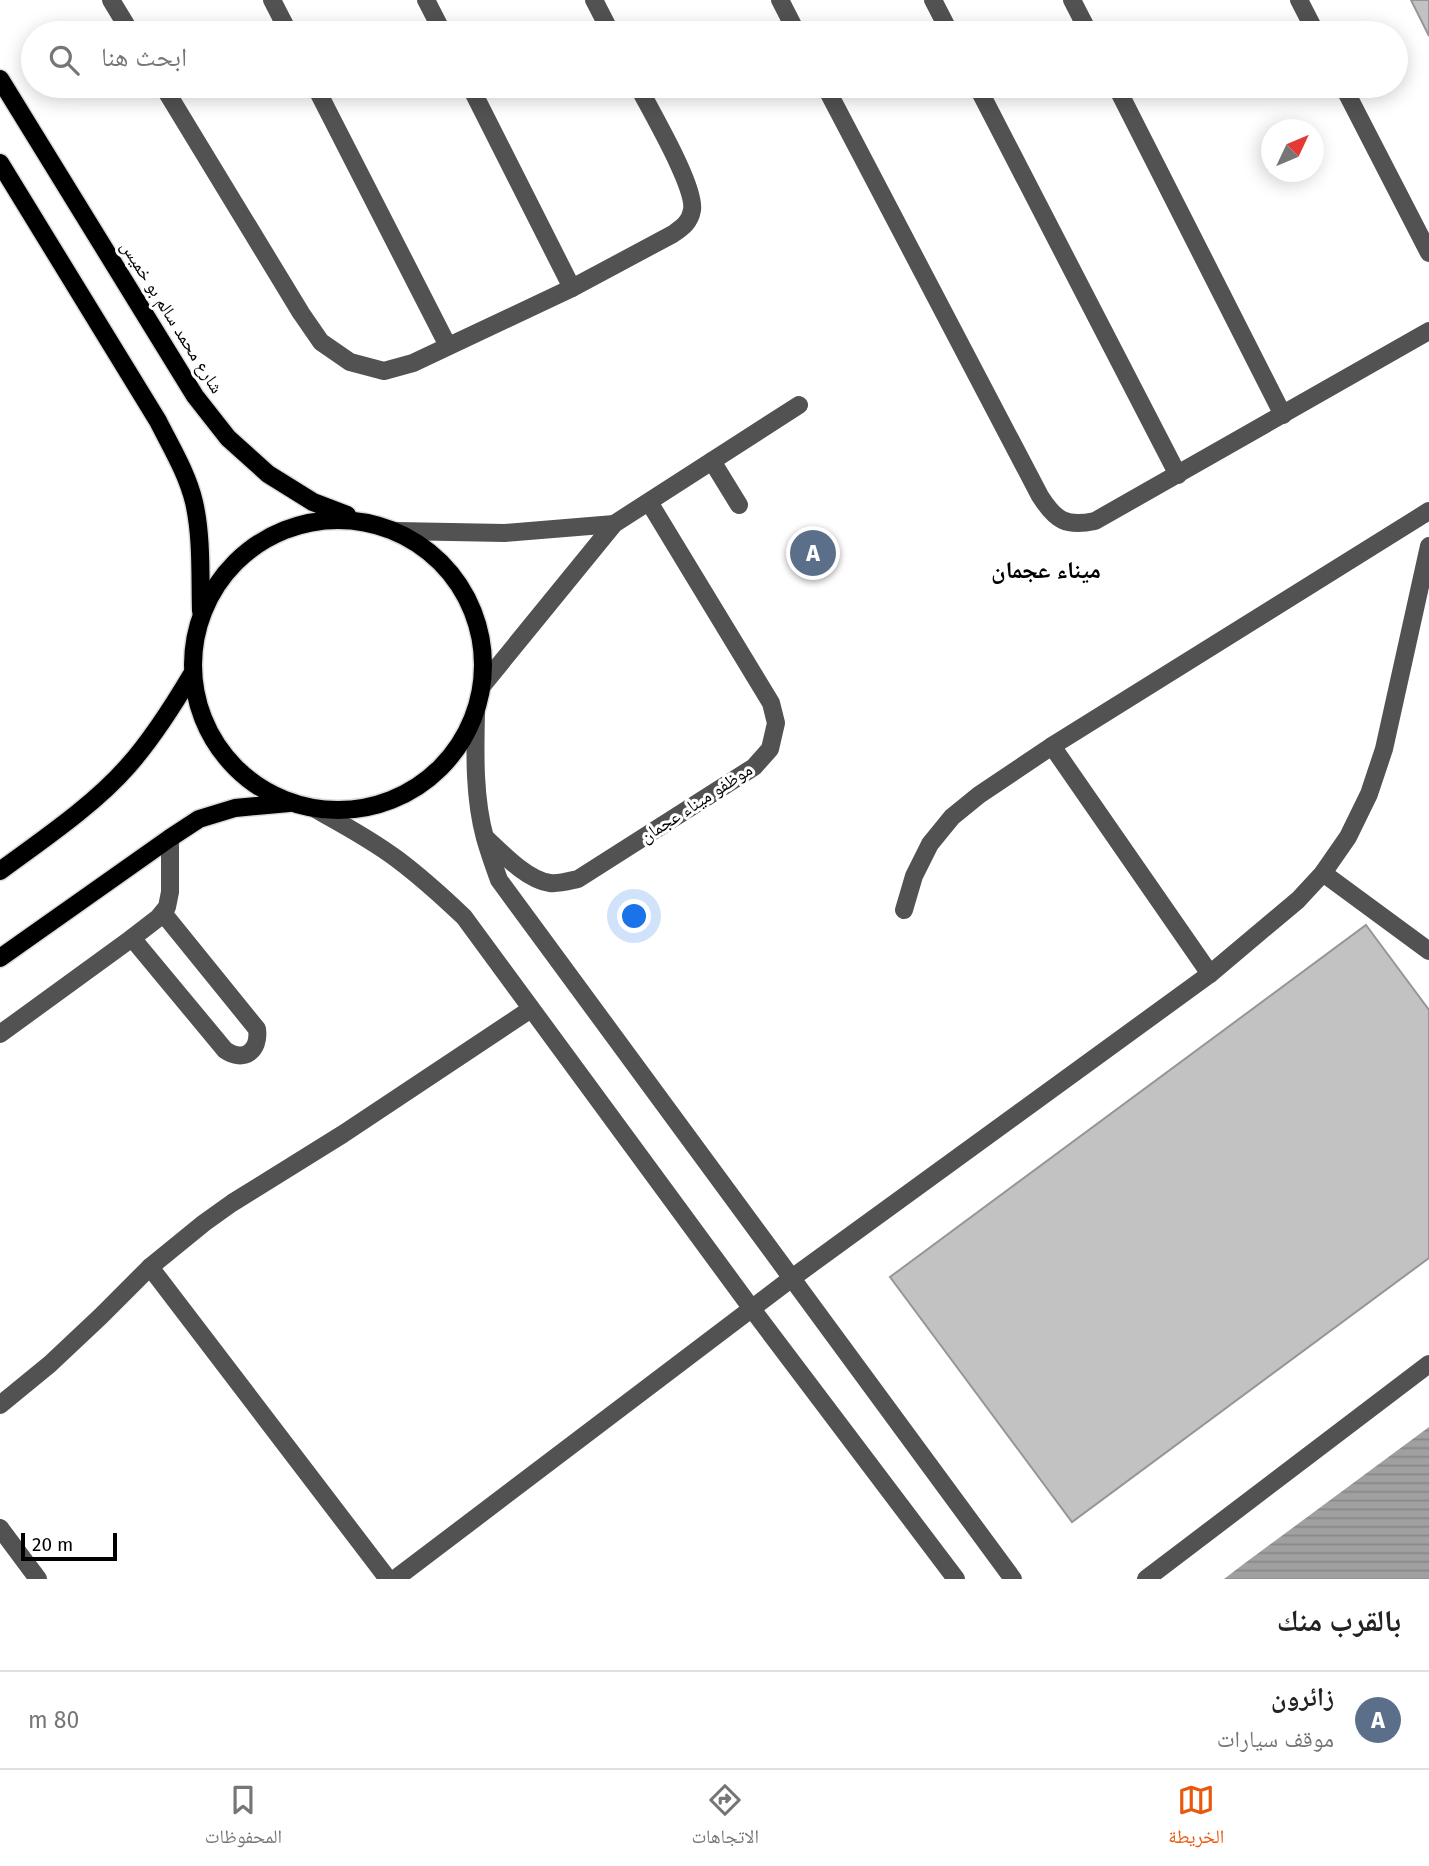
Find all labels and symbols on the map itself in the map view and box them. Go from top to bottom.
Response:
north arrow [1261,119,1324,182]
street label: شارع محمد سالم بو خميس [115,236,228,398]
pin: A [790,527,836,579]
district label: ميناء عجمان [991,556,1101,584]
street label: موظفو ميناء عجمان [636,759,756,847]
your location [617,899,651,933]
scale bar [21,1530,117,1562]

